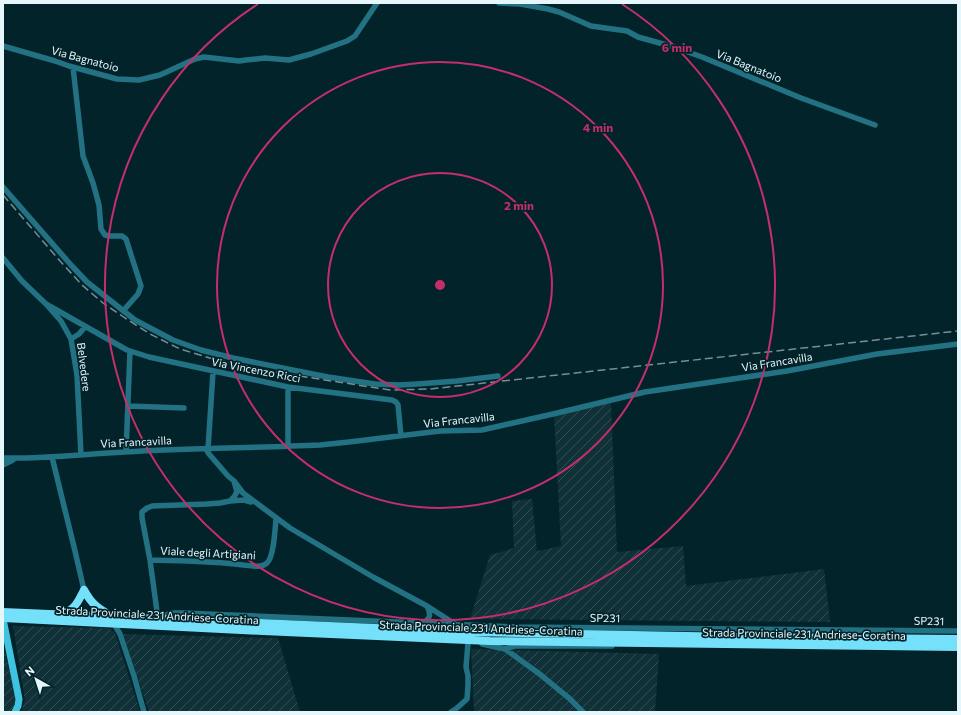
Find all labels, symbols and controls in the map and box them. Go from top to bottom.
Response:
text: 6 min [662,40,692,54]
street label: Via Bagnatoio [50,43,121,74]
street label: Via Bagnatoio [715,46,784,85]
text: 4 min [583,120,613,134]
text: 2 min [504,198,534,212]
centre of rings [433,278,447,292]
street label: Belvedere [75,342,94,392]
street label: Via Francavilla [741,349,813,374]
street label: Via Vincenzo Ricci [210,354,302,385]
street label: Via Francavilla [423,409,495,430]
street label: Via Francavilla [100,433,172,450]
street label: Viale degli Artigiani [160,544,256,562]
street label: Strada Provinciale 231 Andriese-Coratina [55,603,259,626]
street label: SP231 [590,611,620,624]
street label: SP231 [914,614,944,627]
street label: Strada Provinciale 231 Andriese-Coratina [379,617,583,638]
street label: Strada Provinciale 231 Andriese-Coratina [702,625,906,642]
north arrow [16,659,56,699]
text: N [22,663,37,678]

